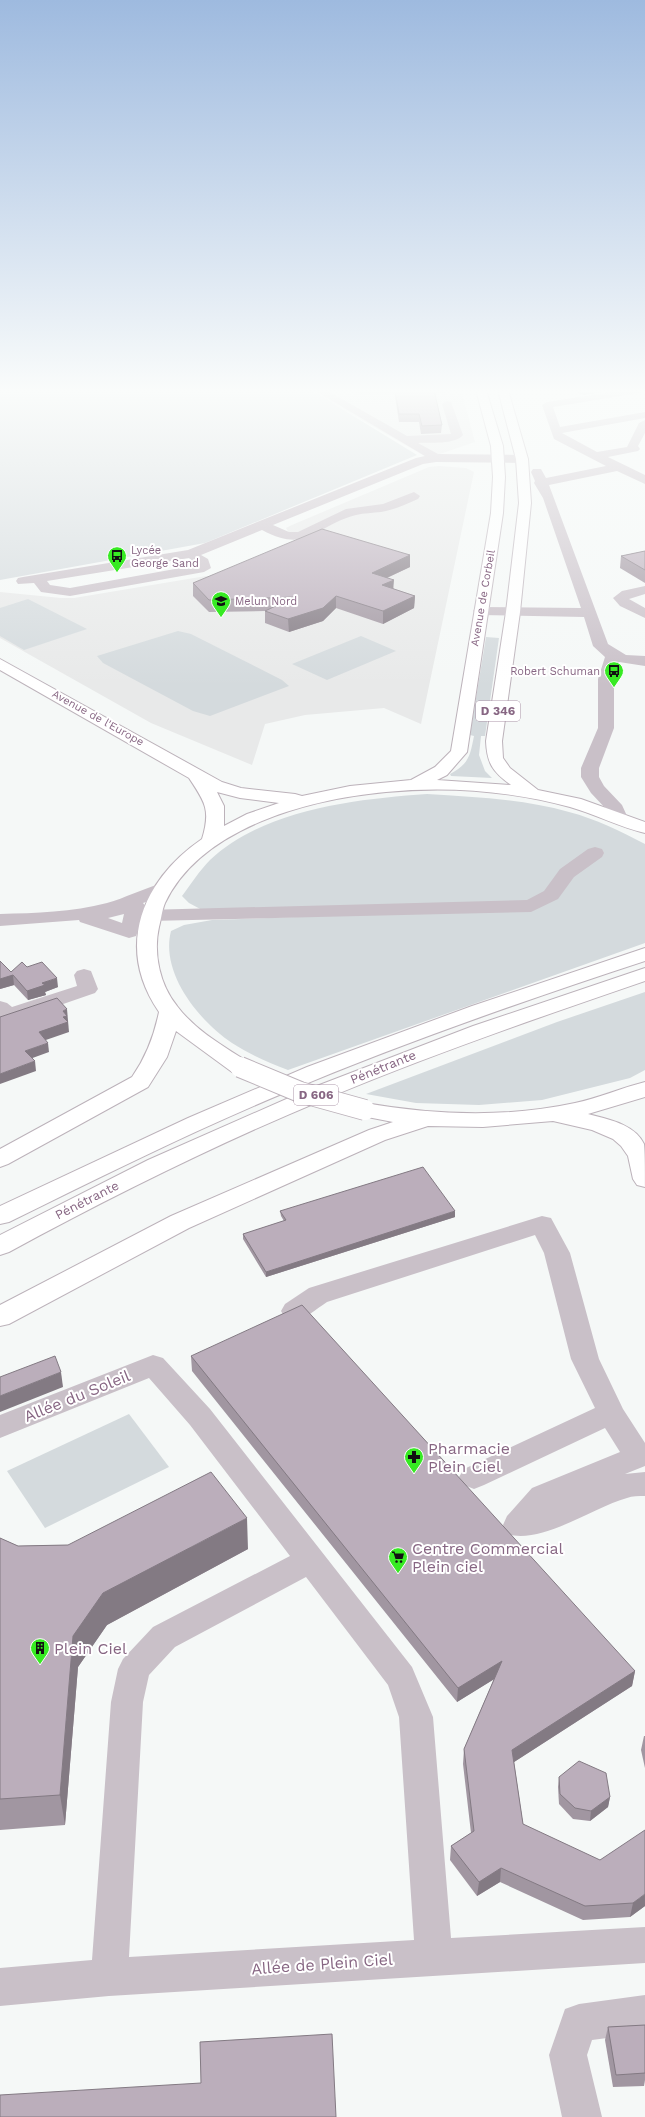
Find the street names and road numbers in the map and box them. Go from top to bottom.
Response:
street label: Avenue de Corbeil [468,548,498,647]
street label: Avenue de l'Europe [50,687,146,749]
road number: D 346 [476,701,520,721]
street label: Pénétrante [348,1047,418,1087]
road number: D 606 [294,1085,338,1105]
street label: Pénétrante [53,1178,121,1222]
street label: Allée du Soleil [21,1366,133,1426]
street label: Allée de Plein Ciel [251,1950,394,1978]

